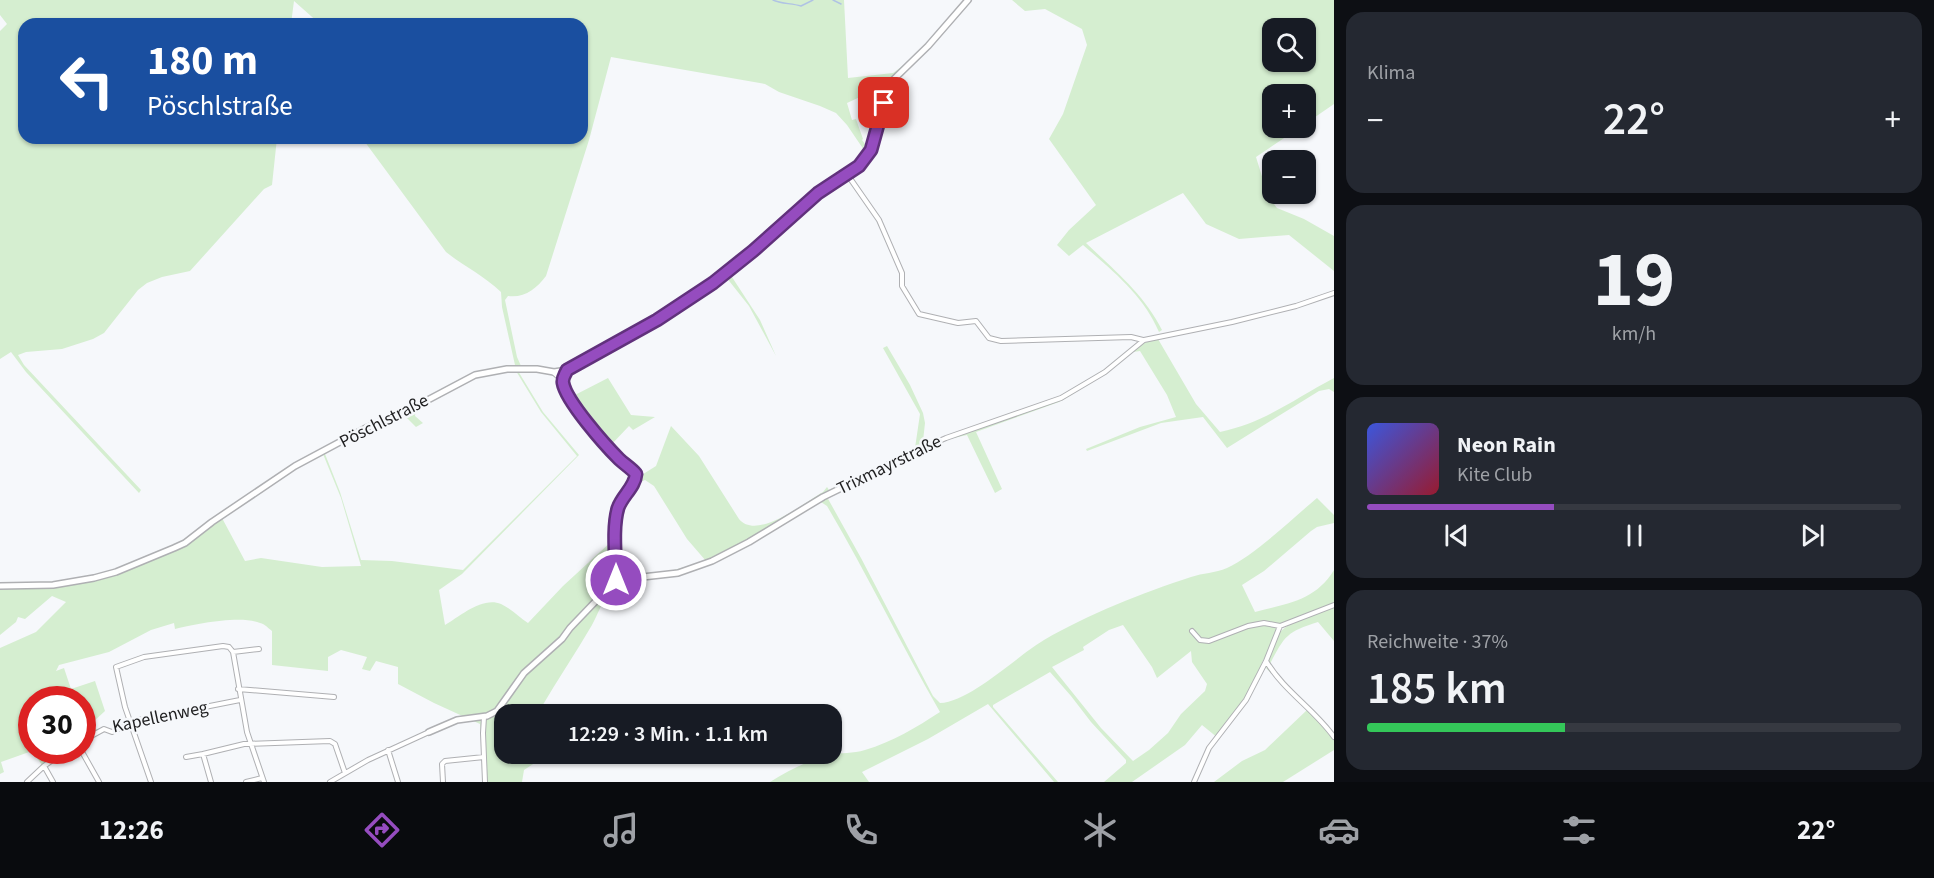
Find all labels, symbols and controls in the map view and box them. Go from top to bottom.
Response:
map controls [1262,18,1316,204]
button: search [1262,18,1316,72]
text: 180 m [147,31,258,91]
icon: left [48,42,126,120]
text: Klima [1367,59,1415,87]
pin [858,77,909,128]
button: + [1262,84,1316,138]
icon: arrive [867,86,900,119]
text: Pöschlstraße [147,87,293,126]
text: 22° [1603,88,1665,152]
text: − [1367,97,1383,144]
text: + [1885,97,1901,144]
button: − [1262,150,1316,204]
text: 19 [1593,225,1675,336]
text: km/h [1612,320,1656,348]
street label: Pöschlstraße [335,388,433,454]
street label: Trixmayrstraße [832,429,946,501]
text: Neon Rain [1457,429,1556,461]
text: Kite Club [1457,461,1532,489]
icon: previous [1440,519,1473,552]
icon: pause [1618,519,1651,552]
icon: next [1796,519,1829,552]
position arrow [584,548,648,612]
text: Reichweite · 37% [1367,628,1508,656]
text: 185 km [1367,657,1507,721]
speed limit sign: 30 [18,686,96,764]
street label: Kapellenweg [110,695,210,739]
text: 12:29 · 3 Min. · 1.1 km [568,718,768,750]
icon: directions [361,809,403,851]
icon: music [600,809,642,851]
icon: phone [840,809,882,851]
icon: climate [1079,809,1121,851]
icon: car [1318,809,1360,851]
icon: filters [1558,809,1600,851]
text: 12:26 [99,811,164,850]
text: 22° [1797,811,1835,850]

